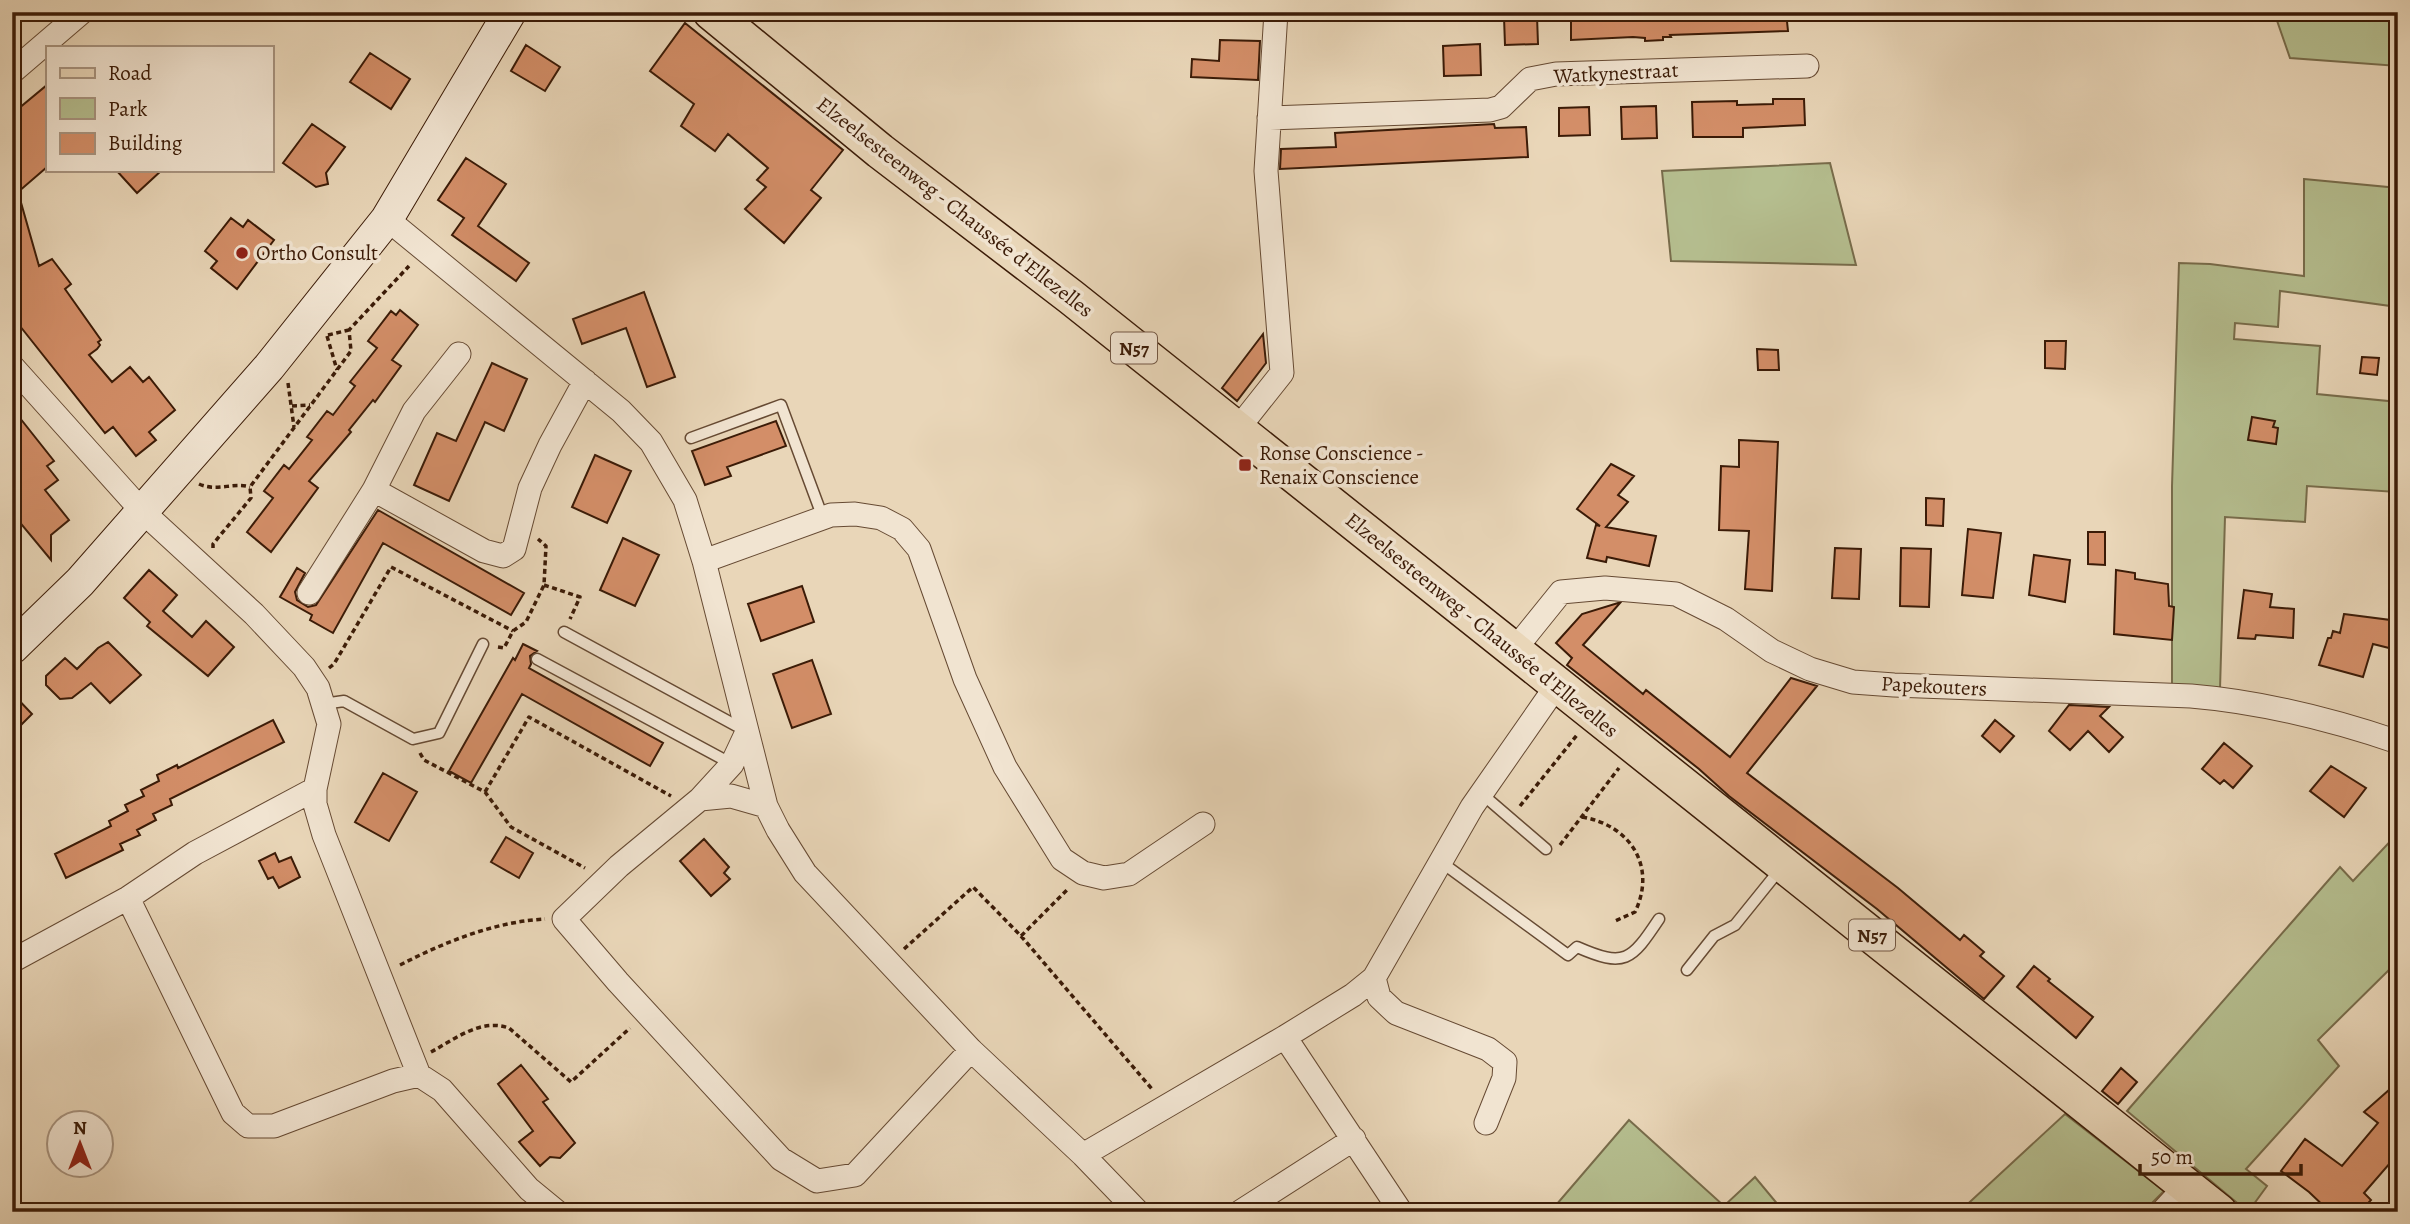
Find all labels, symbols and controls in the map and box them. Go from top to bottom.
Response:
legend [46,46,273,172]
street label: Watkynestraat [1552,56,1679,90]
text: Road [108,59,152,87]
street label: Elzeelsesteenweg - Chaussée d'Ellezelles [811,90,1099,324]
text: Park [108,95,148,123]
text: Building [108,129,183,157]
place label: Ortho Consult [256,239,378,267]
marker: Ortho Consult [234,245,250,261]
road number: N57 [1111,332,1157,364]
place label: Ronse Conscience - Renaix Conscience [1259,439,1424,491]
marker: Ronse Conscience - Renaix Conscience [1237,457,1253,473]
street label: Elzeelsesteenweg - Chaussée d'Ellezelles [1340,506,1624,744]
street label: Papekouters [1880,669,1988,703]
road number: N57 [1849,920,1895,951]
north arrow [46,1108,116,1178]
text: N [73,1115,87,1141]
scale bar [2140,1133,2302,1177]
text: 50 m [2151,1143,2193,1171]

